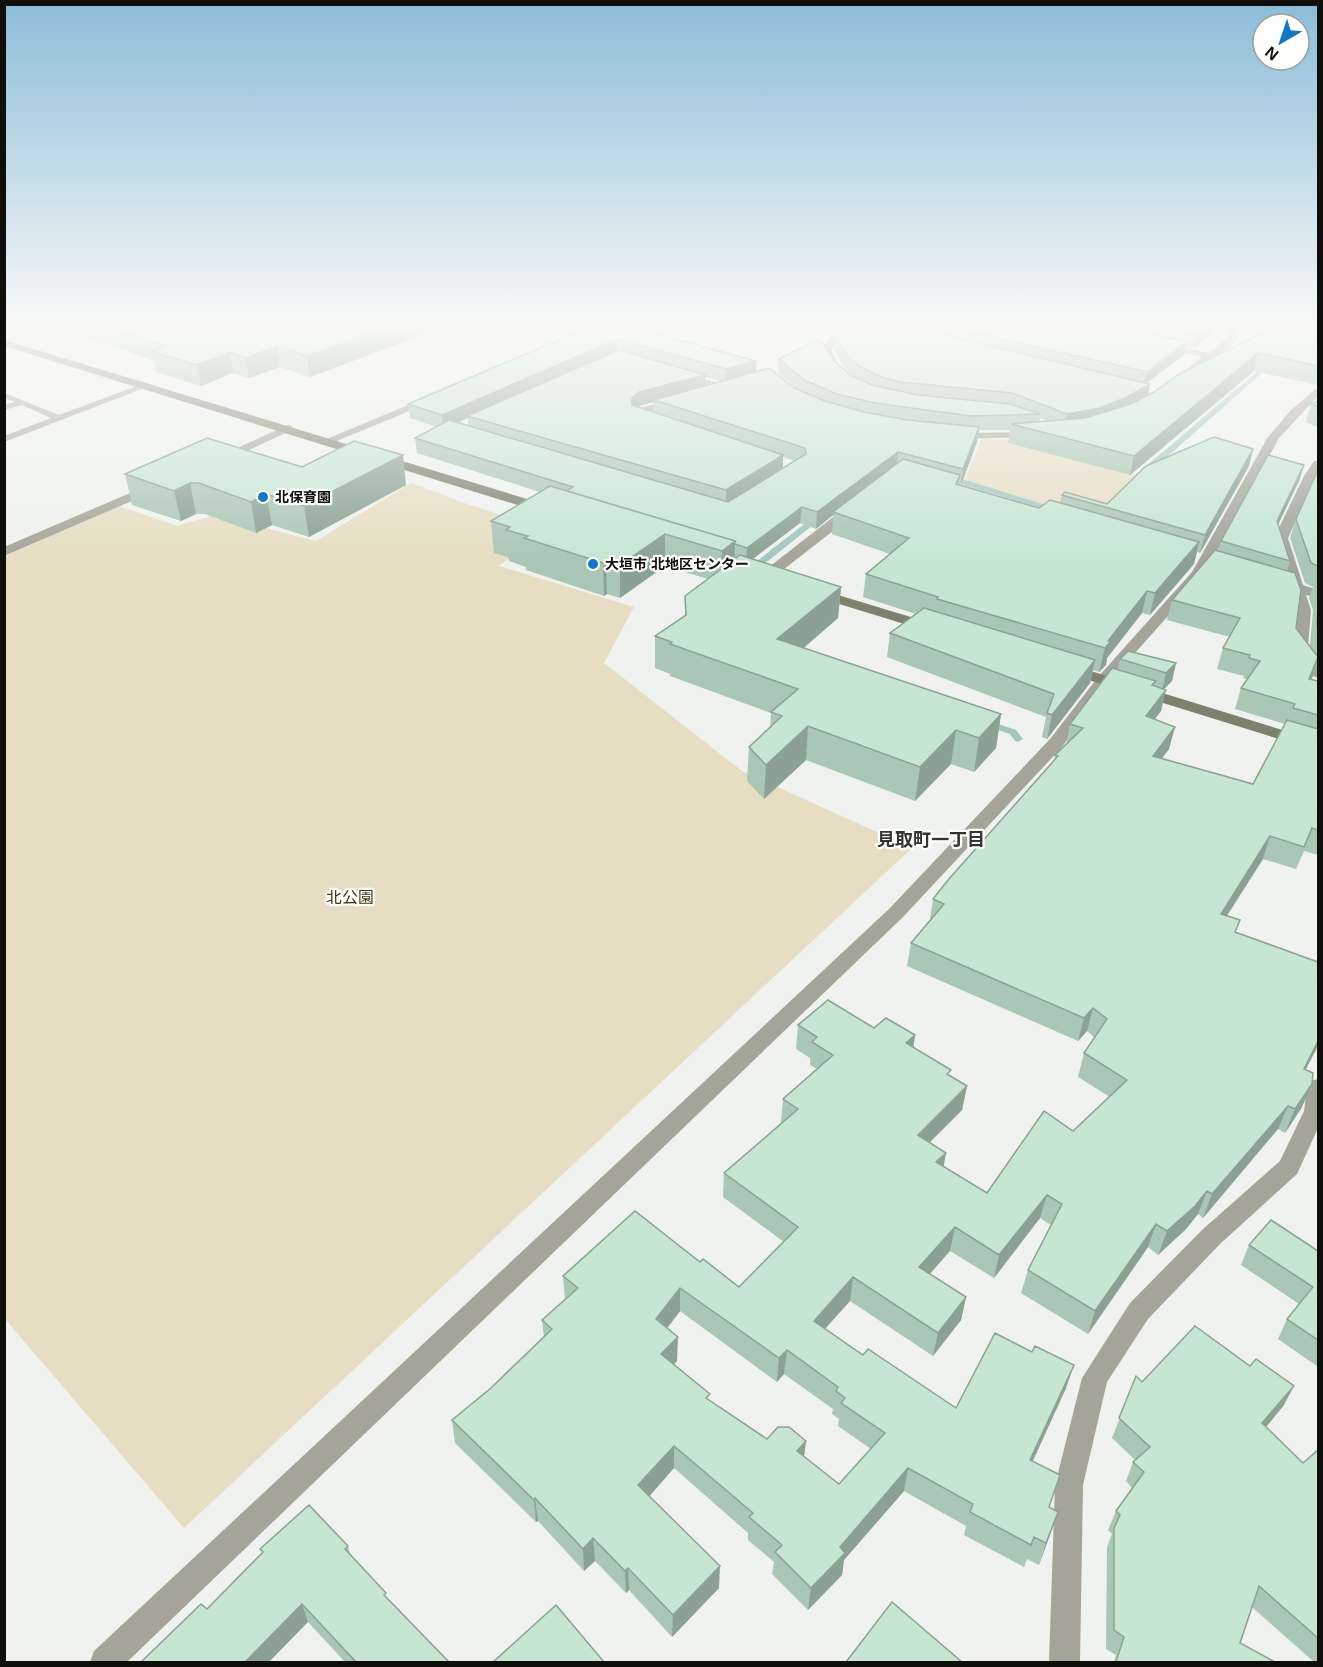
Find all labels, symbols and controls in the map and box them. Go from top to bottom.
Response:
north arrow [1251,12,1311,72]
text: N [1262,43,1282,64]
place label: 北保育園 [275,489,331,505]
marker: 北保育園 [256,490,270,504]
place label: 大垣市 北地区センター [605,556,749,572]
marker: 大垣市 北地区センター [586,557,600,571]
district label: 見取町一丁目 [877,830,985,850]
park label: 北公園 [326,889,374,906]

